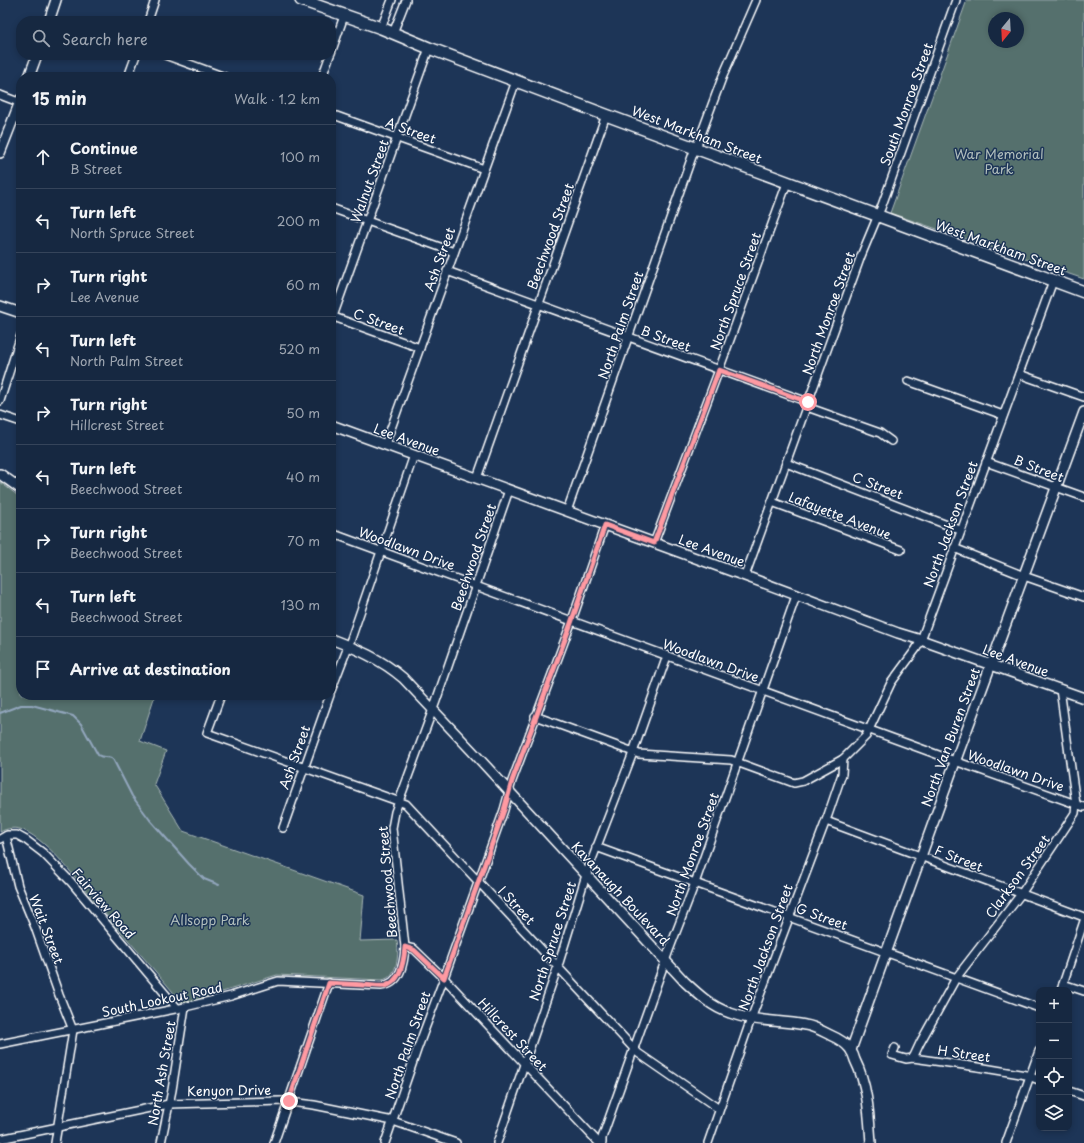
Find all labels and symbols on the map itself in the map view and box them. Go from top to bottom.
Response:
north arrow [988,12,1024,48]
street label: South Monroe Street [875,40,937,168]
street label: West Markham Street [629,100,765,168]
street label: A Street [383,112,439,148]
street label: Walnut Street [345,137,393,225]
park label: War Memorial Park [954,144,1044,178]
street label: Beechwood Street [522,180,578,292]
street label: West Markham Street [933,214,1069,280]
street label: Ash Street [419,224,459,294]
street label: North Spruce Street [705,229,765,353]
street label: North Monroe Street [797,249,859,377]
street label: North Palm Street [593,268,647,382]
street label: C Street [351,303,407,339]
street label: B Street [638,320,694,356]
route start [799,393,817,411]
street label: Lee Avenue [371,418,443,460]
street label: B Street [1011,450,1067,486]
street label: North Jackson Street [918,458,982,590]
street label: C Street [850,467,906,503]
street label: Lafayette Avenue [786,487,894,543]
street label: Beechwood Street [446,501,500,613]
street label: Woodlawn Drive [356,522,458,574]
street label: Lee Avenue [676,529,748,571]
street label: Woodlawn Drive [660,634,762,686]
street label: Lee Avenue [980,639,1052,681]
street label: North Van Buren Street [916,665,984,809]
street label: Ash Street [274,722,314,792]
street label: Woodlawn Drive [965,745,1067,795]
street label: North Monroe Street [661,790,723,918]
street label: Beechwood Street [373,825,401,939]
street label: Clarkson Street [980,830,1054,922]
street label: Kavanaugh Boulevard [568,837,674,949]
street label: F Street [932,840,986,876]
street label: Fairview Road [68,863,140,943]
street label: North Spruce Street [524,879,580,1003]
street label: North Jackson Street [733,881,797,1013]
street label: I Street [494,882,540,928]
street label: Wait Street [25,891,69,967]
street label: G Street [794,898,850,934]
park label: Allsopp Park [170,910,250,929]
street label: South Lookout Road [100,977,224,1021]
street label: North Palm Street [380,988,434,1102]
street label: Hillcrest Street [474,993,552,1075]
street label: North Ash Street [142,1019,180,1127]
street label: H Street [936,1040,992,1066]
street label: Kenyon Drive [187,1080,271,1100]
route end [280,1092,298,1110]

